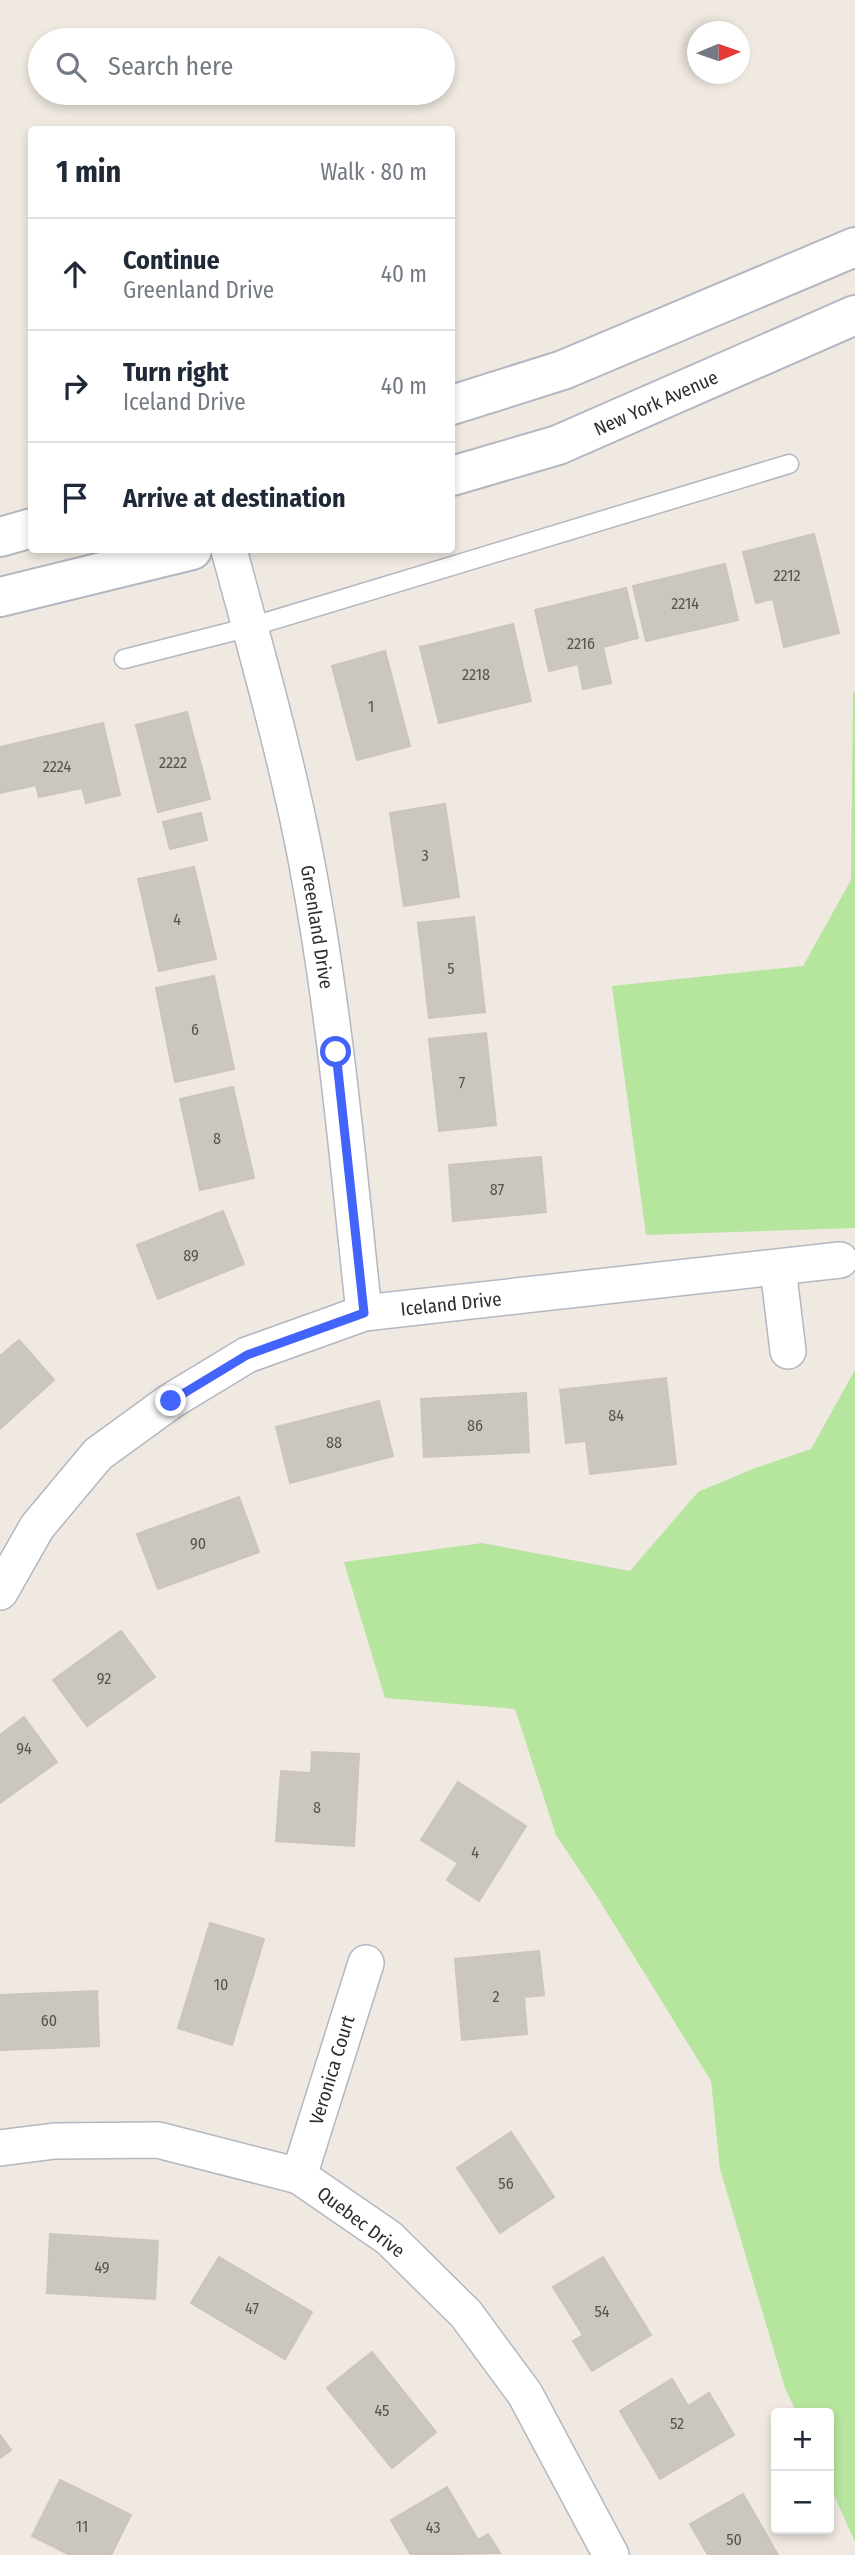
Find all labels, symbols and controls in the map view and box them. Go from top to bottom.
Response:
north arrow [687,21,750,84]
search box [28,28,455,105]
icon: search [52,48,90,86]
text: Search here [108,51,233,82]
text: 1 min [56,154,121,190]
text: Walk · 80 m [320,158,427,186]
text: Continue [123,245,220,276]
icon: ahead [56,255,94,293]
text: 40 m [381,260,427,288]
text: Greenland Drive [123,276,274,304]
text: Turn right [123,357,229,388]
street label: New York Avenue [590,365,722,441]
icon: right [56,367,94,405]
text: 40 m [381,372,427,400]
text: Iceland Drive [123,388,246,416]
icon: arrive [56,479,94,517]
text: Arrive at destination [123,483,346,514]
house number: 2212 [773,566,801,585]
house number: 2214 [671,594,699,613]
house number: 2216 [567,634,595,653]
house number: 2218 [462,665,490,684]
house number: 1 [368,697,374,716]
house number: 2222 [159,753,187,772]
house number: 2224 [43,757,72,776]
house number: 3 [421,846,429,865]
street label: Greenland Drive [296,864,338,990]
house number: 4 [173,910,181,929]
house number: 5 [447,959,455,978]
house number: 6 [191,1020,199,1039]
route start [320,1036,351,1067]
house number: 7 [459,1073,466,1092]
house number: 8 [213,1129,221,1148]
house number: 87 [490,1180,505,1199]
house number: 89 [183,1246,199,1265]
street label: Iceland Drive [399,1287,503,1321]
route end [155,1385,186,1416]
house number: 84 [608,1406,624,1425]
house number: 86 [467,1416,483,1435]
house number: 88 [326,1433,342,1452]
house number: 90 [190,1534,206,1553]
house number: 92 [97,1669,111,1688]
house number: 94 [16,1739,32,1758]
house number: 8 [313,1798,321,1817]
house number: 4 [471,1843,479,1862]
house number: 10 [214,1975,228,1994]
house number: 2 [492,1987,500,2006]
house number: 60 [41,2011,57,2030]
street label: Veronica Court [304,2012,360,2128]
house number: 56 [498,2174,514,2193]
street label: Quebec Drive [313,2182,409,2262]
house number: 49 [94,2258,110,2277]
house number: 47 [245,2299,259,2318]
house number: 54 [594,2302,610,2321]
house number: 45 [375,2401,389,2420]
map controls [771,2408,834,2534]
button: + [771,2408,834,2471]
house number: 52 [670,2414,684,2433]
button: − [771,2471,834,2534]
house number: 11 [76,2517,88,2536]
house number: 43 [426,2518,440,2537]
house number: 50 [726,2530,742,2549]

